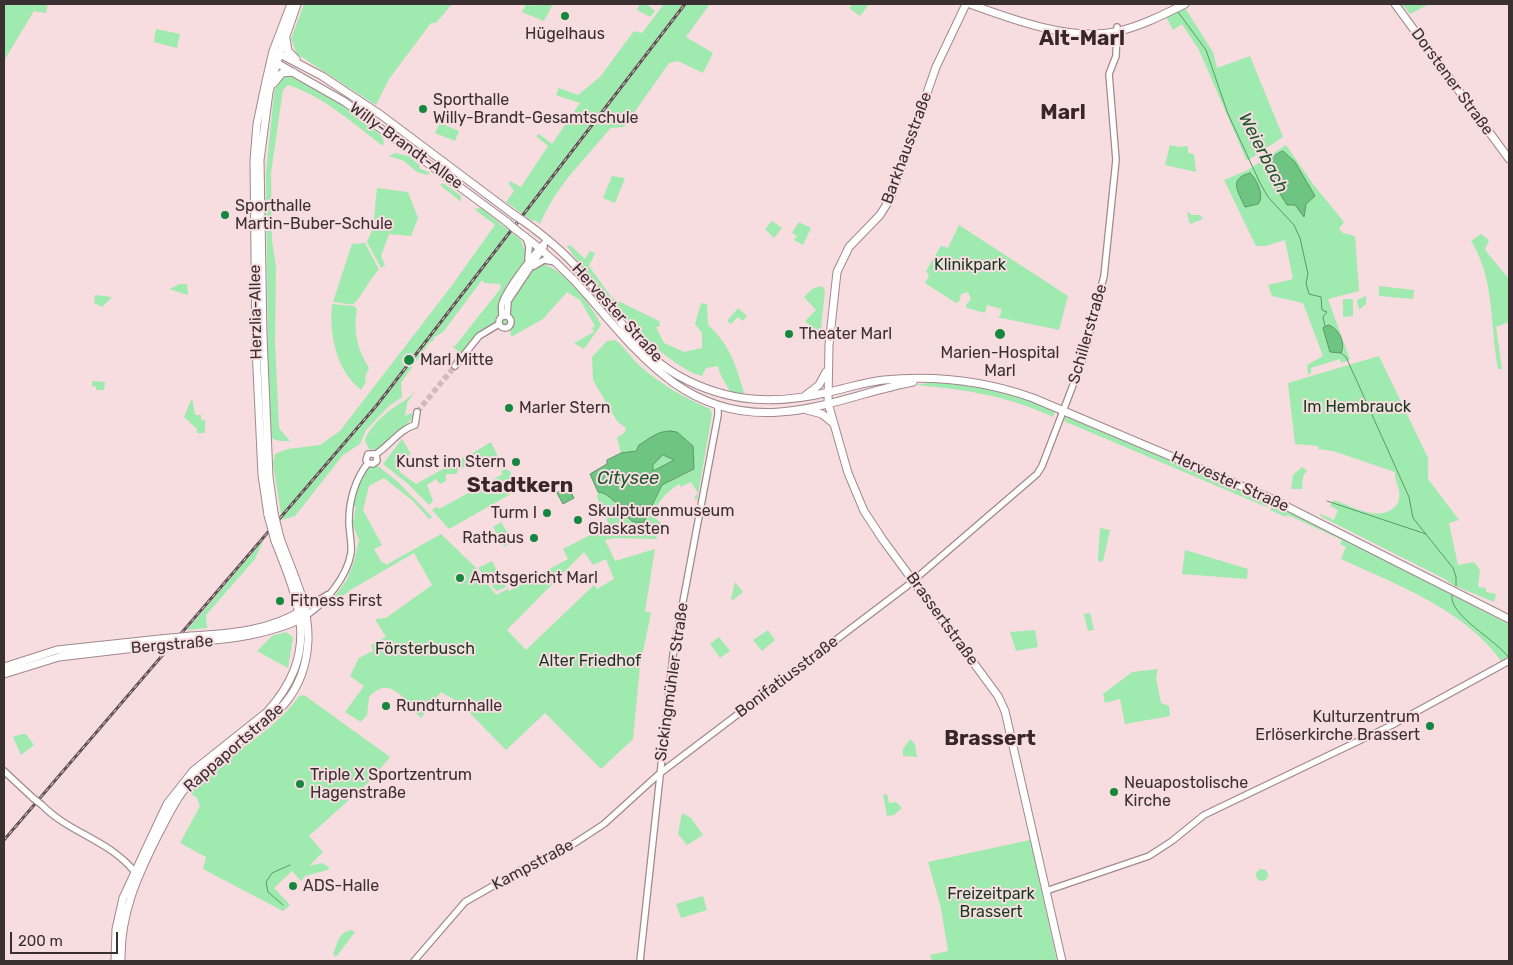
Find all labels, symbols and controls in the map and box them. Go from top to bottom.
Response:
marker: Hügelhaus [559,10,571,22]
place label: Hügelhaus [525,24,605,44]
street label: Dorstener Straße [1407,25,1497,139]
district label: Alt-Marl [1039,26,1125,52]
street label: Barkhausstraße [878,89,936,207]
place label: Sporthalle Willy-Brandt-Gesamtschule [433,90,639,128]
street label: Willy-Brandt-Allee [346,99,466,193]
district label: Marl [1040,100,1086,126]
marker: Sporthalle Willy-Brandt-Gesamtschule [417,103,429,115]
water label: Weierbach [1234,109,1292,197]
place label: Sporthalle Martin-Buber-Schule [235,196,393,234]
marker: Sporthalle Martin-Buber-Schule [219,209,231,221]
park label: Klinikpark [934,255,1006,275]
street label: Hervester Straße [567,259,667,367]
street label: Herzlia-Allee [246,264,266,360]
street label: Schillerstraße [1065,282,1111,386]
place label: Theater Marl [799,324,892,344]
marker: Marien-Hospital Marl [993,327,1007,341]
marker: Theater Marl [783,328,795,340]
place label: Marien-Hospital Marl [941,343,1059,381]
place label: Marl Mitte [420,350,493,370]
marker: Marl Mitte [402,353,416,367]
park label: Im Hembrauck [1303,397,1411,417]
place label: Marler Stern [519,398,610,418]
marker: Marler Stern [503,402,515,414]
street label: Hervester Straße [1168,447,1292,517]
place label: Kunst im Stern [396,452,506,472]
marker: Kunst im Stern [510,456,522,468]
water label: Citysee [597,468,659,490]
district label: Stadtkern [467,473,573,499]
place label: Skulpturenmuseum Glaskasten [588,501,734,539]
place label: Turm I [491,503,537,523]
marker: Turm I [541,507,553,519]
marker: Skulpturenmuseum Glaskasten [572,514,584,526]
place label: Rathaus [462,528,524,548]
marker: Rathaus [528,532,540,544]
place label: Amtsgericht Marl [470,568,598,588]
street label: Brassertstraße [902,569,982,669]
marker: Amtsgericht Marl [454,572,466,584]
place label: Fitness First [290,591,382,611]
marker: Fitness First [274,595,286,607]
street label: Sickingmühler Straße [651,602,693,762]
street label: Bergstraße [130,632,214,658]
street label: Bonifatiusstraße [732,632,842,722]
park label: Försterbusch [375,639,475,659]
park label: Alter Friedhof [539,651,641,671]
place label: Rundturnhalle [396,696,502,716]
street label: Rappaportstraße [180,699,288,797]
marker: Rundturnhalle [380,700,392,712]
place label: Kulturzentrum Erlöserkirche Brassert [1255,707,1420,745]
marker: Kulturzentrum Erlöserkirche Brassert [1424,720,1436,732]
district label: Brassert [944,726,1036,752]
place label: Triple X Sportzentrum Hagenstraße [310,765,472,803]
place label: Neuapostolische Kirche [1124,773,1248,811]
marker: Triple X Sportzentrum Hagenstraße [294,778,306,790]
marker: Neuapostolische Kirche [1108,786,1120,798]
street label: Kampstraße [489,835,577,895]
place label: ADS-Halle [303,876,379,896]
marker: ADS-Halle [287,880,299,892]
park label: Freizeitpark Brassert [947,884,1035,922]
scale bar [12,922,120,954]
text: 200 m [18,932,63,950]

